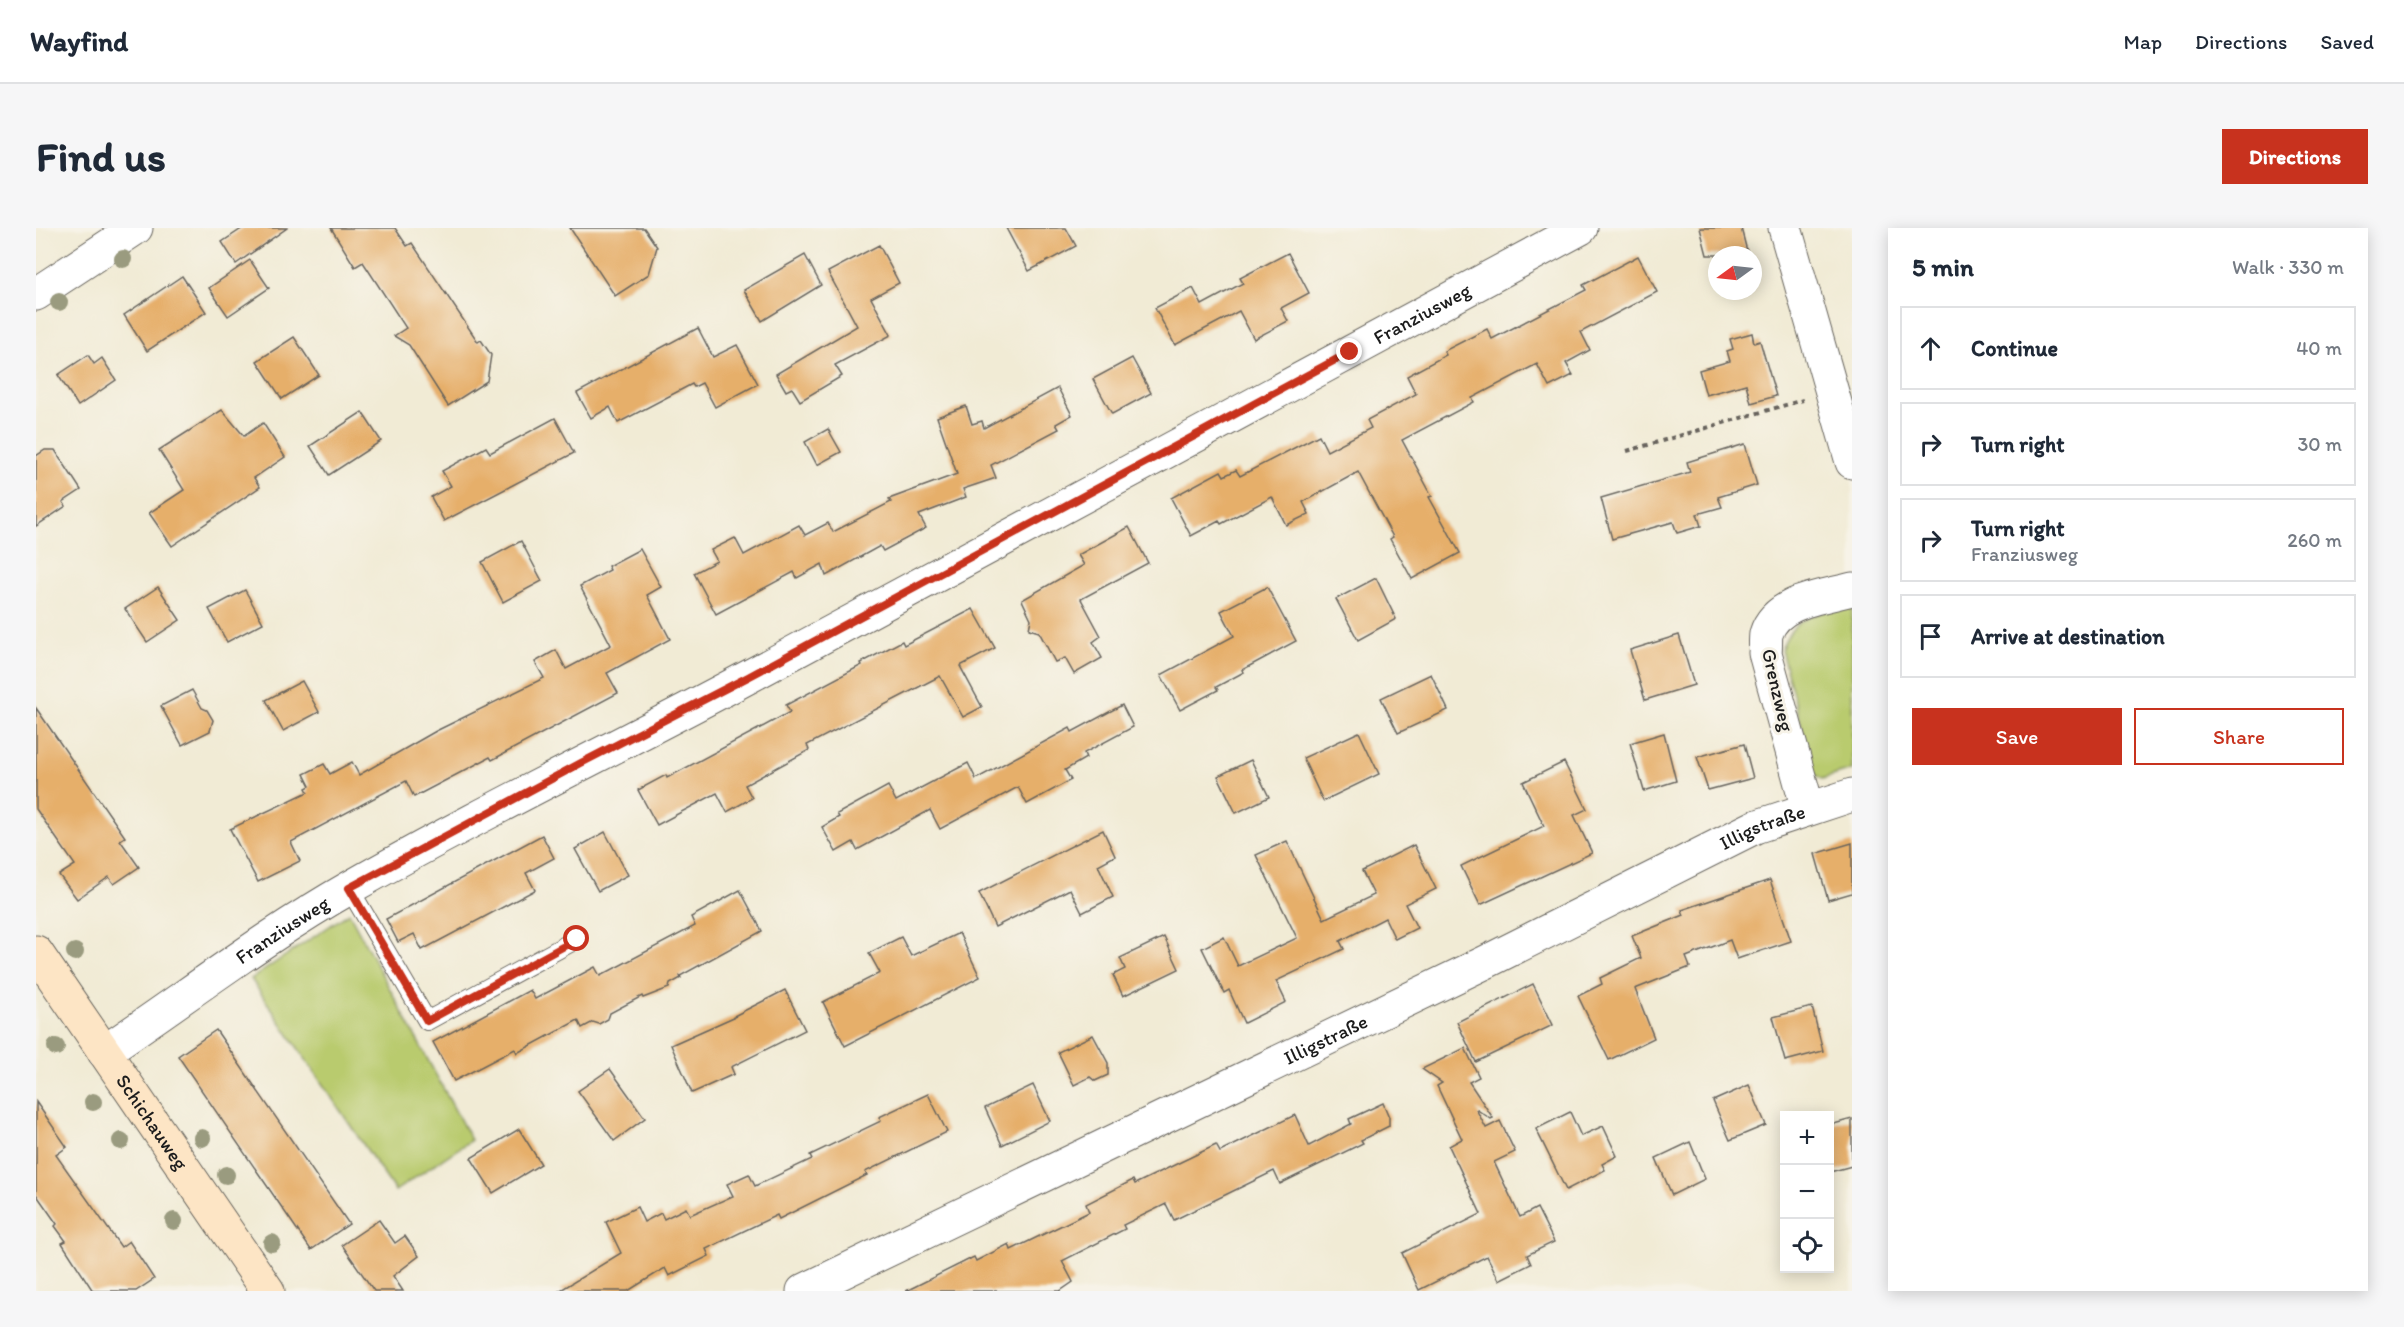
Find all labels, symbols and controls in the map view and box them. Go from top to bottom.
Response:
text: Wayfind [30,24,128,58]
text: Map [2124,29,2162,54]
text: Directions [2195,29,2287,54]
text: Saved [2320,29,2374,54]
button: Directions [2222,129,2368,184]
text: Find us [36,131,166,182]
north arrow [1708,246,1762,300]
text: 5 min [1912,251,1974,283]
text: Walk · 330 m [2232,255,2344,279]
street label: Franziusweg [1369,277,1475,349]
icon: ahead [1914,332,1947,365]
text: Continue [1971,335,2058,362]
text: 40 m [2296,336,2342,360]
route end [1336,338,1362,364]
icon: right [1914,428,1947,461]
text: Turn right [1971,431,2065,458]
text: 30 m [2297,432,2342,456]
text: Turn right [1971,515,2065,542]
icon: right [1914,524,1947,557]
text: 260 m [2287,528,2342,552]
text: Franziusweg [1971,542,2078,566]
icon: arrive [1914,620,1947,653]
text: Arrive at destination [1971,623,2165,650]
street label: Grenzweg [1757,646,1799,735]
button: Save [1912,708,2122,765]
button: Share [2134,708,2344,765]
street label: Illigstraße [1715,799,1808,855]
street label: Franziusweg [231,890,334,969]
route start [563,925,589,951]
street label: Illigstraße [1280,1009,1371,1070]
street label: Schichauweg [111,1070,194,1175]
map controls [1780,1111,1834,1273]
button: + [1780,1111,1834,1165]
button: − [1780,1165,1834,1219]
button: locate [1780,1219,1834,1273]

